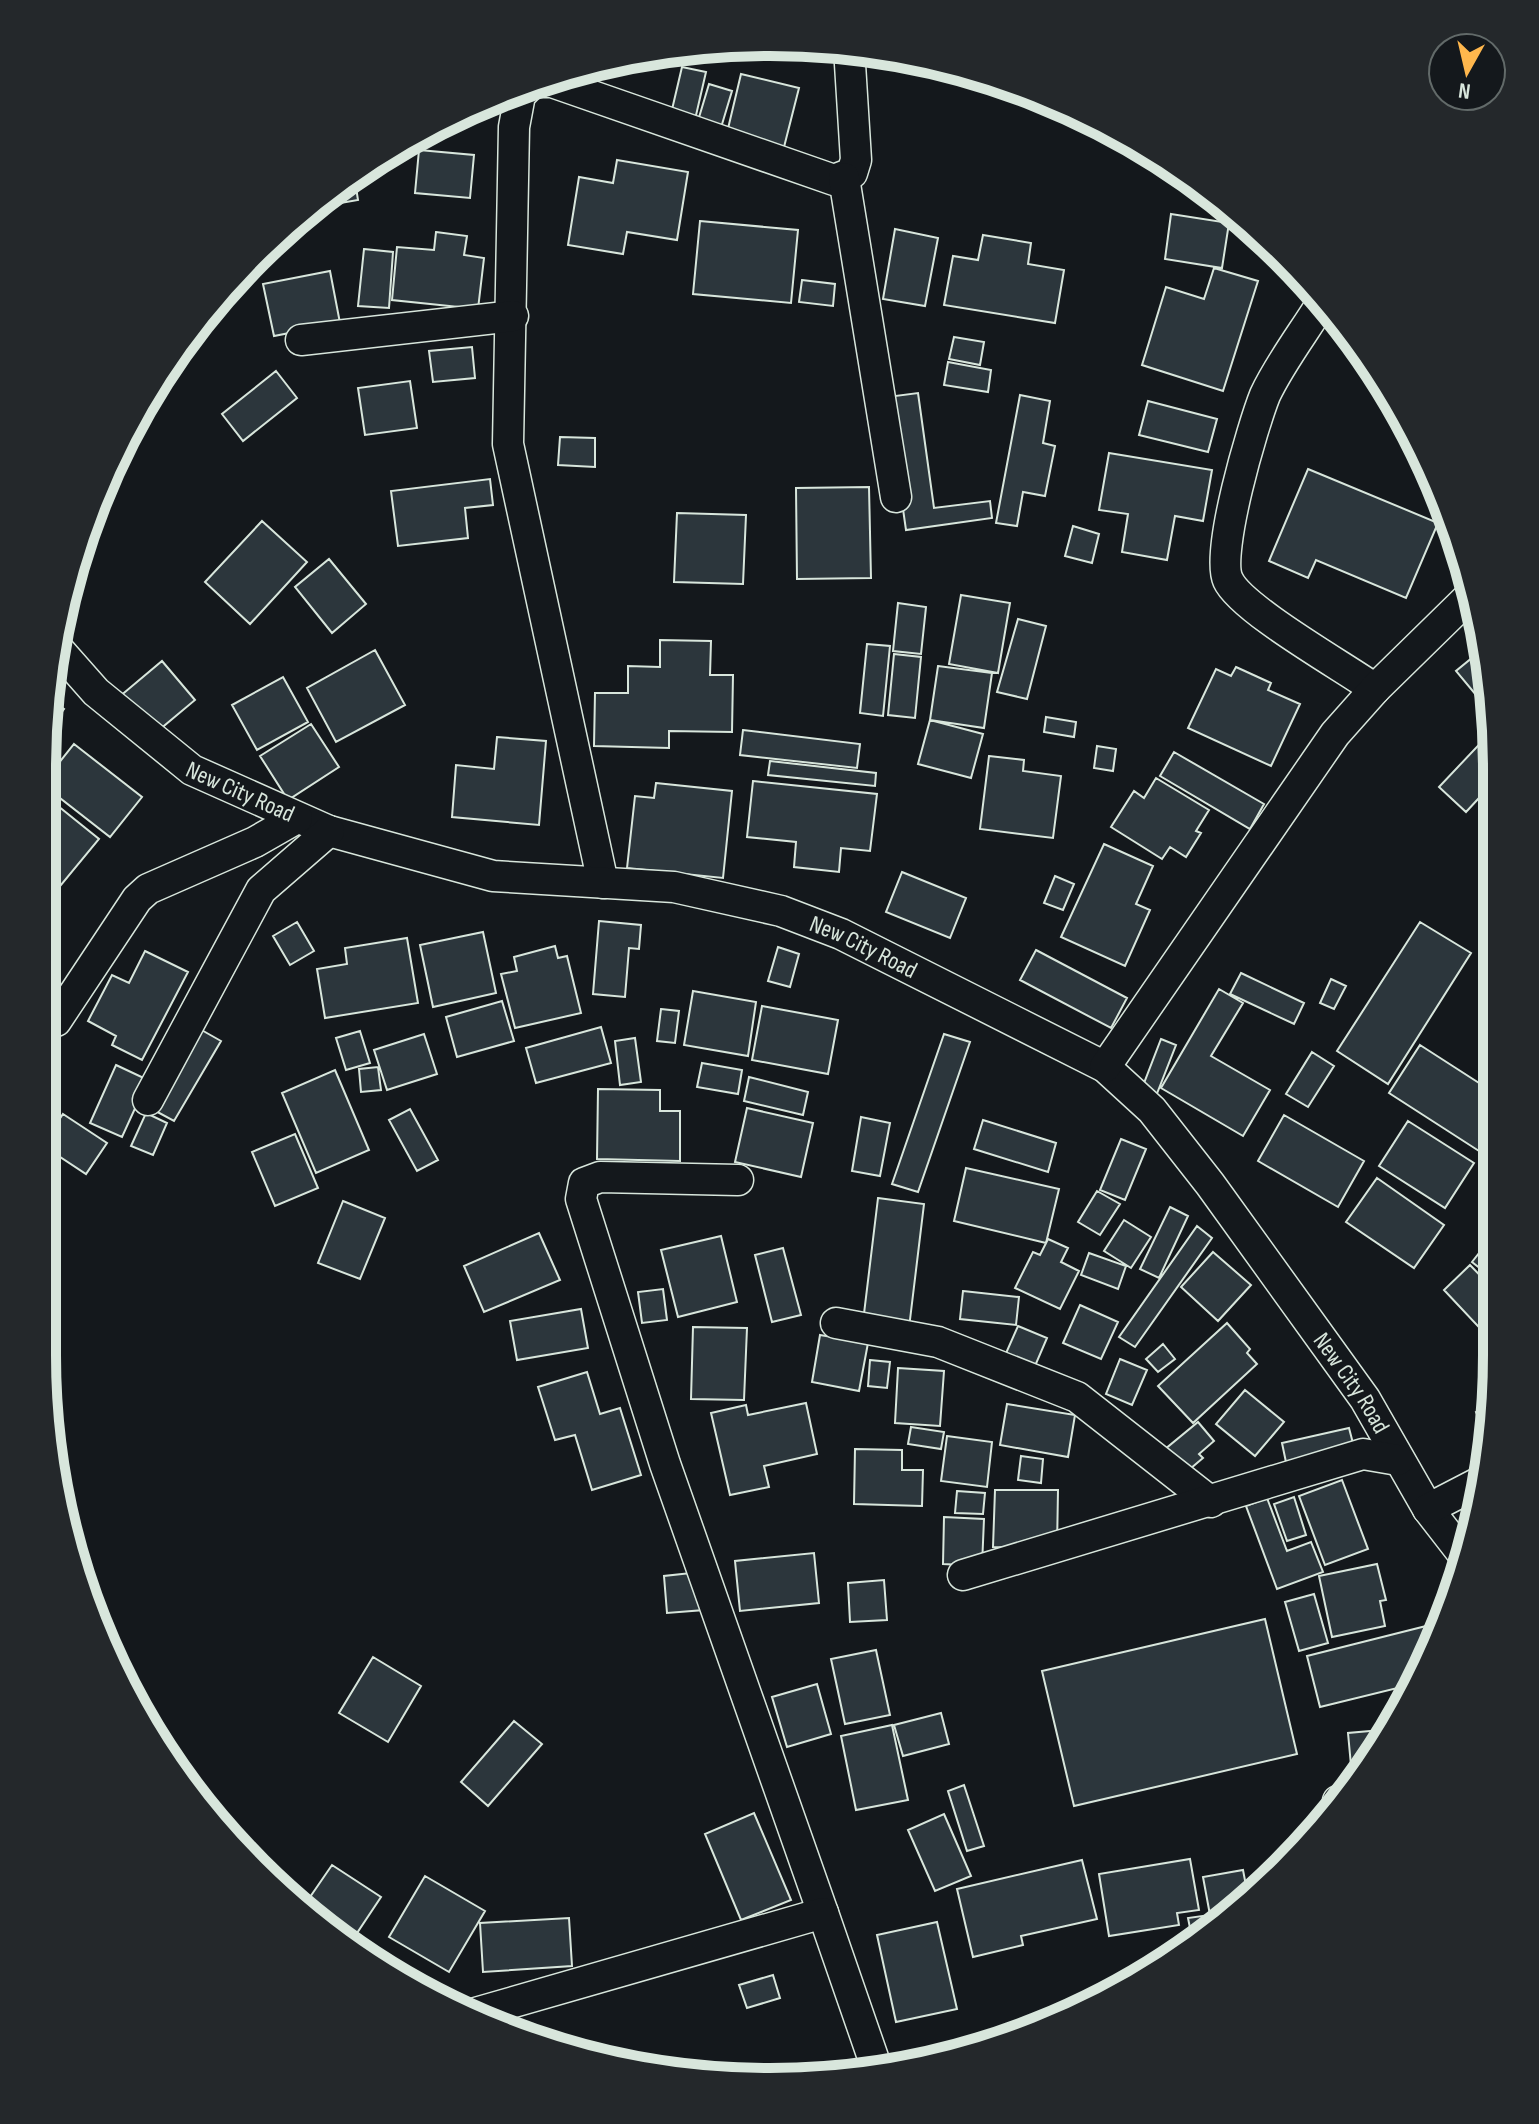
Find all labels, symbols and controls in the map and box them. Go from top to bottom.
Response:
north arrow [1427,32,1507,112]
text: N [1457,76,1472,105]
street label: New City Road [182,755,299,828]
street label: New City Road [806,909,922,985]
street label: New City Road [1307,1327,1396,1438]

